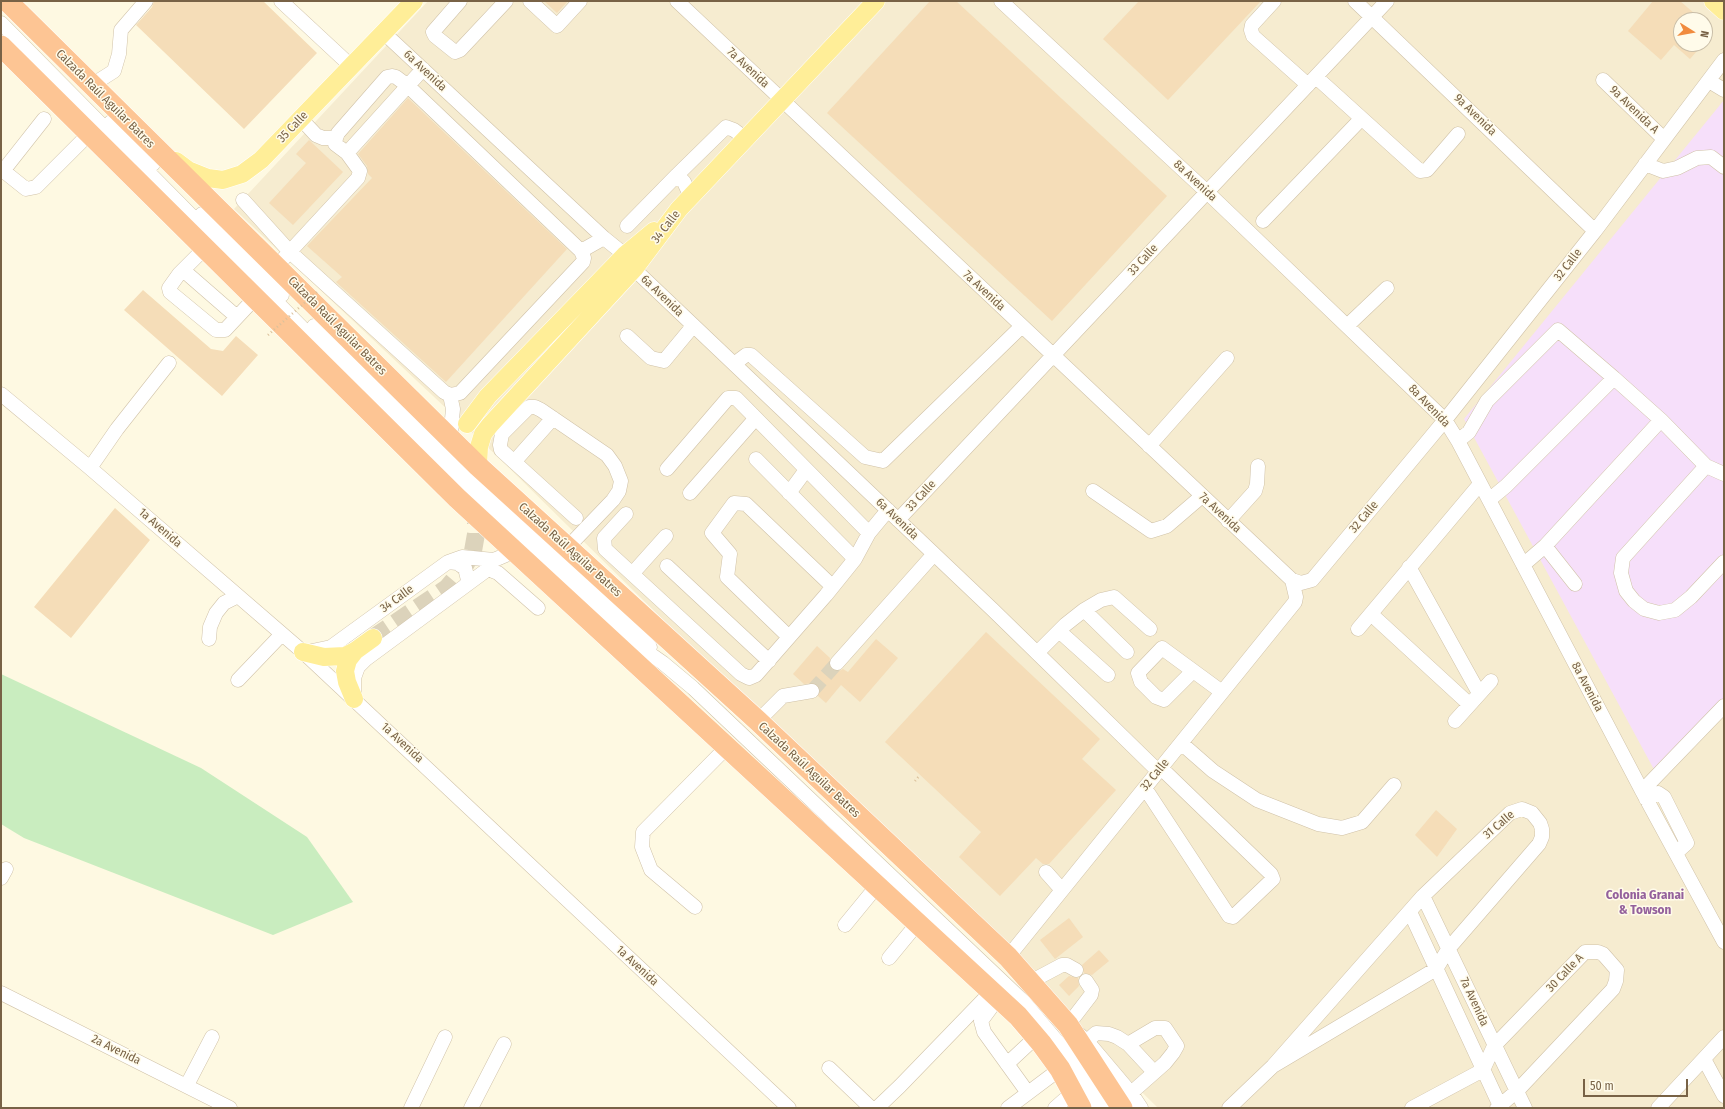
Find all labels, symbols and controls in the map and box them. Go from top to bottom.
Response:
north arrow [1673,12,1713,52]
text: N [1697,30,1711,39]
street label: 7a Avenida [724,45,772,91]
street label: Calzada Raúl Aguilar Batres [53,47,157,151]
street label: 6a Avenida [400,47,450,95]
street label: 9a Avenida A [1606,83,1662,137]
street label: 9a Avenida [1451,91,1499,139]
street label: 35 Calle [275,108,311,146]
street label: 8a Avenida [1170,157,1220,205]
street label: 34 Calle [649,208,683,246]
street label: 33 Calle [1125,241,1161,279]
street label: 32 Calle [1551,246,1585,284]
street label: 7a Avenida [960,268,1008,314]
street label: 6a Avenida [638,272,686,320]
street label: Calzada Raúl Aguilar Batres [285,274,389,378]
street label: 8a Avenida [1405,382,1453,430]
street label: 33 Calle [903,477,939,515]
street label: 7a Avenida [1196,490,1244,536]
street label: 6a Avenida [873,495,921,543]
street label: 32 Calle [1346,498,1382,536]
street label: Calzada Raúl Aguilar Batres [516,500,624,600]
street label: 1a Avenida [135,505,185,551]
street label: 34 Calle [377,582,417,616]
street label: 8a Avenida [1568,660,1606,714]
street label: Calzada Raúl Aguilar Batres [755,719,863,821]
street label: 1a Avenida [378,720,426,766]
street label: 32 Calle [1138,756,1172,794]
street label: 31 Calle [1480,808,1518,842]
district label: Colonia Granai & Towson [1606,887,1684,918]
street label: 1a Avenida [613,943,661,989]
street label: 30 Calle A [1543,951,1587,995]
street label: 7a Avenida [1456,975,1492,1029]
street label: 2a Avenida [89,1032,143,1068]
scale bar [1585,1071,1690,1097]
text: 50 m [1590,1079,1614,1093]

